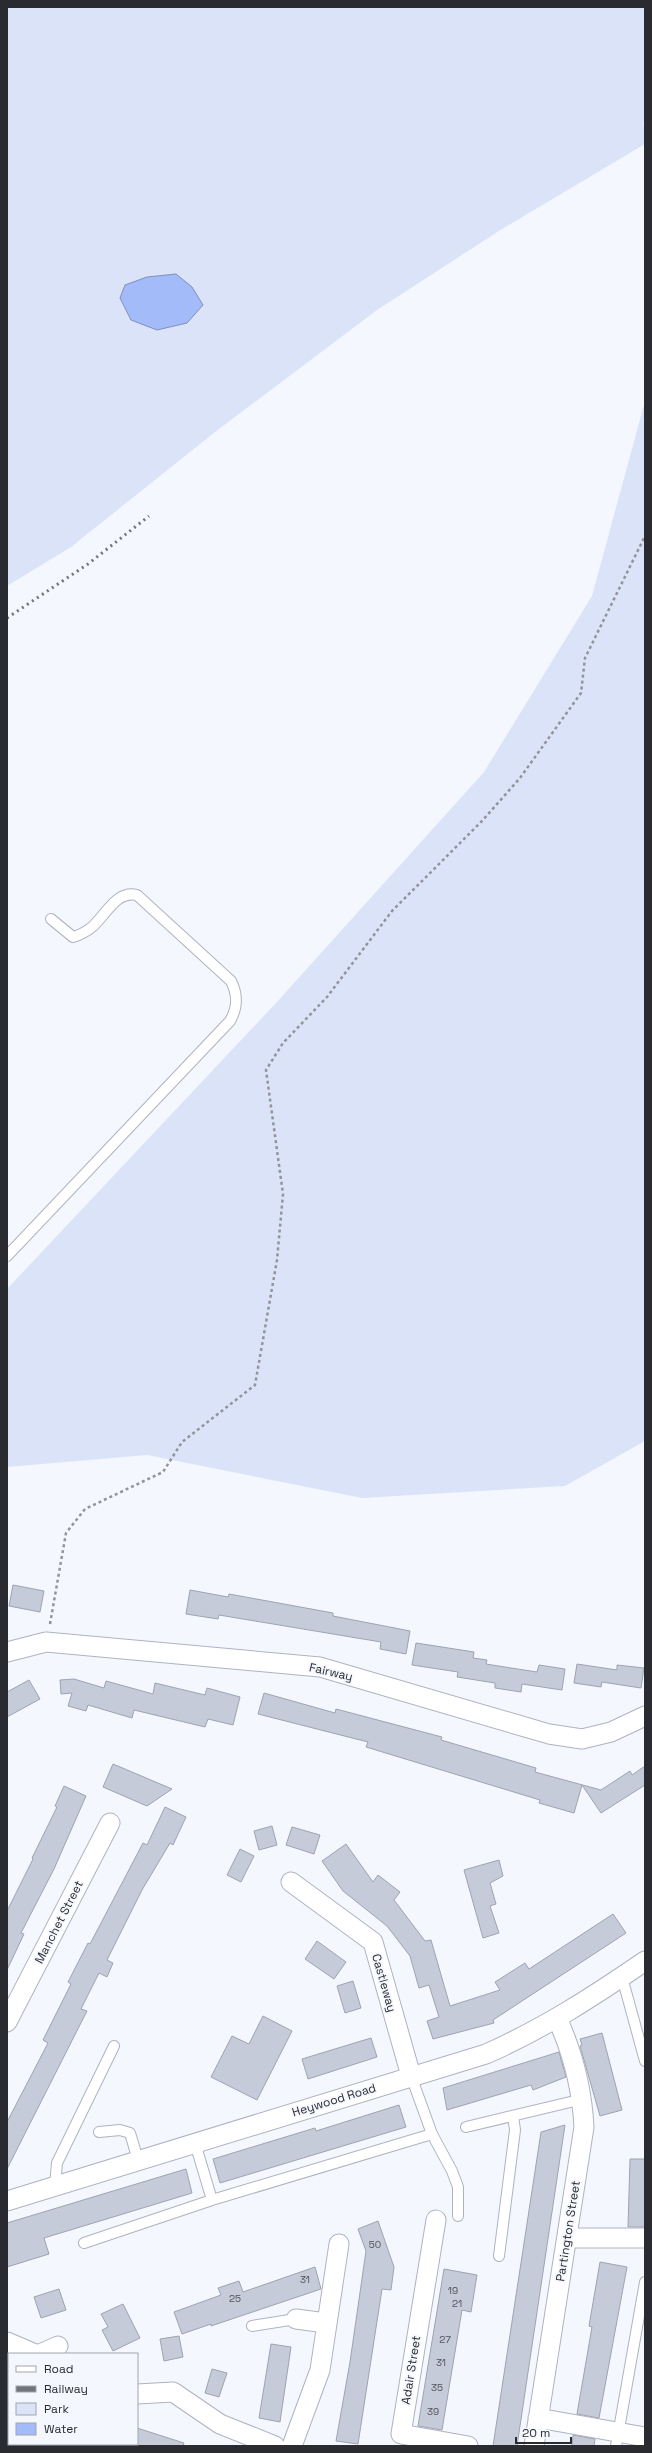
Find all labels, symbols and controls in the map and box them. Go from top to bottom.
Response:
street label: Fairway [308,1659,354,1685]
street label: Manchet Street [31,1878,87,1966]
street label: Castleway [368,1952,400,2014]
street label: Heywood Road [290,2080,378,2120]
street label: Partington Street [552,2179,584,2283]
house number: 50 [369,2238,381,2251]
house number: 31 [300,2273,310,2286]
house number: 19 [448,2284,458,2297]
house number: 25 [229,2292,241,2305]
house number: 21 [452,2297,462,2310]
house number: 27 [439,2333,451,2346]
street label: Adair Street [398,2334,424,2406]
legend [8,2353,138,2445]
house number: 31 [436,2356,446,2369]
text: Road [44,2361,73,2377]
text: Railway [44,2381,88,2397]
house number: 35 [431,2381,443,2394]
text: Park [44,2401,69,2417]
house number: 39 [427,2405,439,2418]
scale bar [516,2419,571,2445]
text: Water [44,2421,78,2437]
text: 20 m [522,2425,550,2441]

